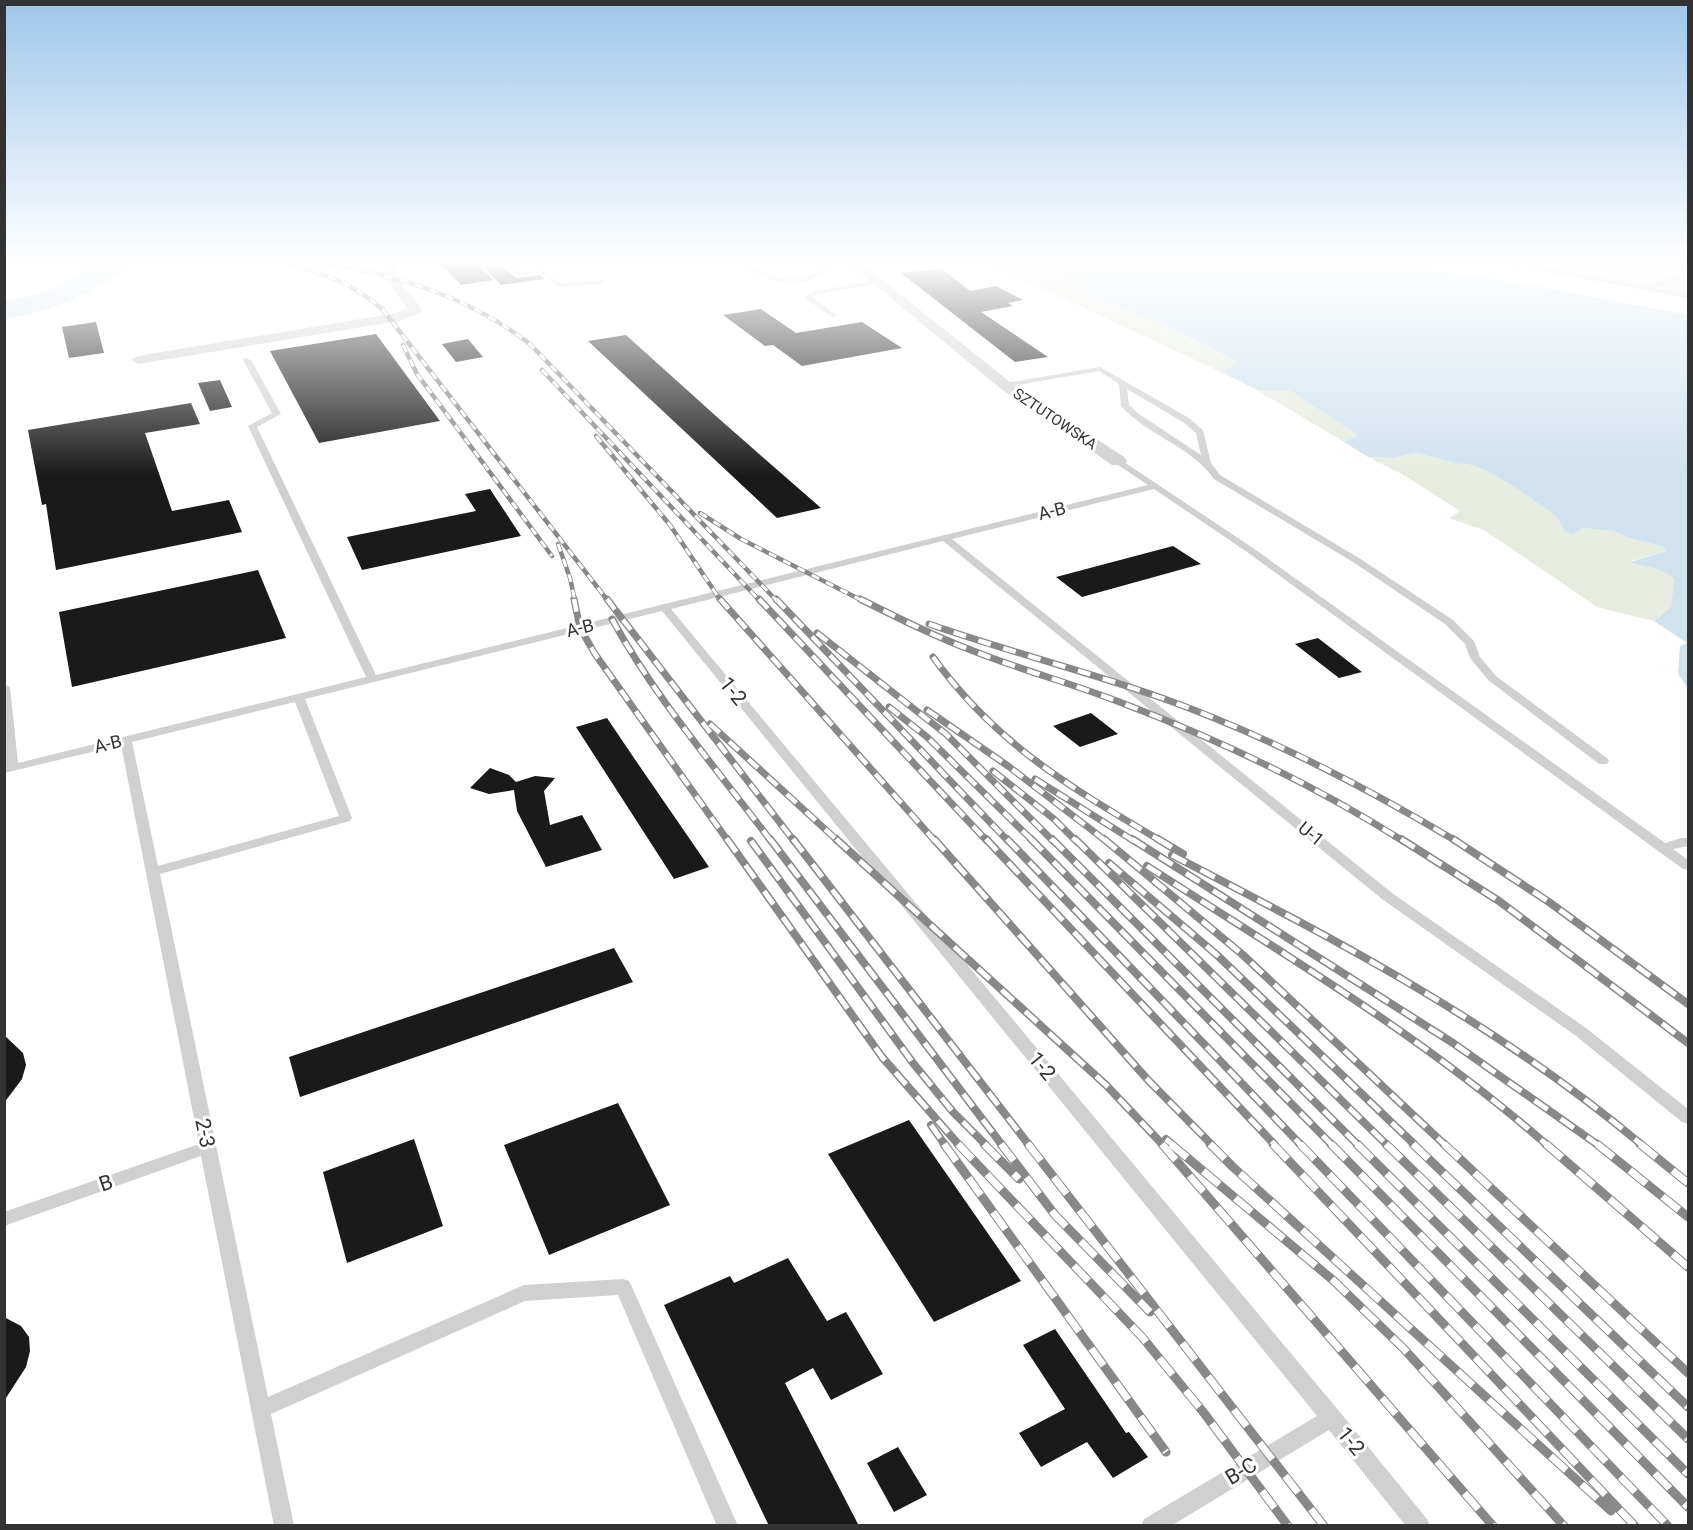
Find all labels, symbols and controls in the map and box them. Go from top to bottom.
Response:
street label: SZTUTOWSKA [1010,384,1100,454]
street label: A-B [1036,497,1068,524]
street label: A-B [564,614,596,641]
street label: 1-2 [714,672,752,710]
street label: A-B [92,730,124,757]
street label: U-1 [1294,817,1328,850]
street label: 1-2 [1023,1047,1061,1085]
street label: 2-3 [190,1116,220,1150]
street label: B [96,1170,116,1196]
street label: 1-2 [1332,1422,1370,1460]
street label: B-C [1221,1452,1261,1490]

